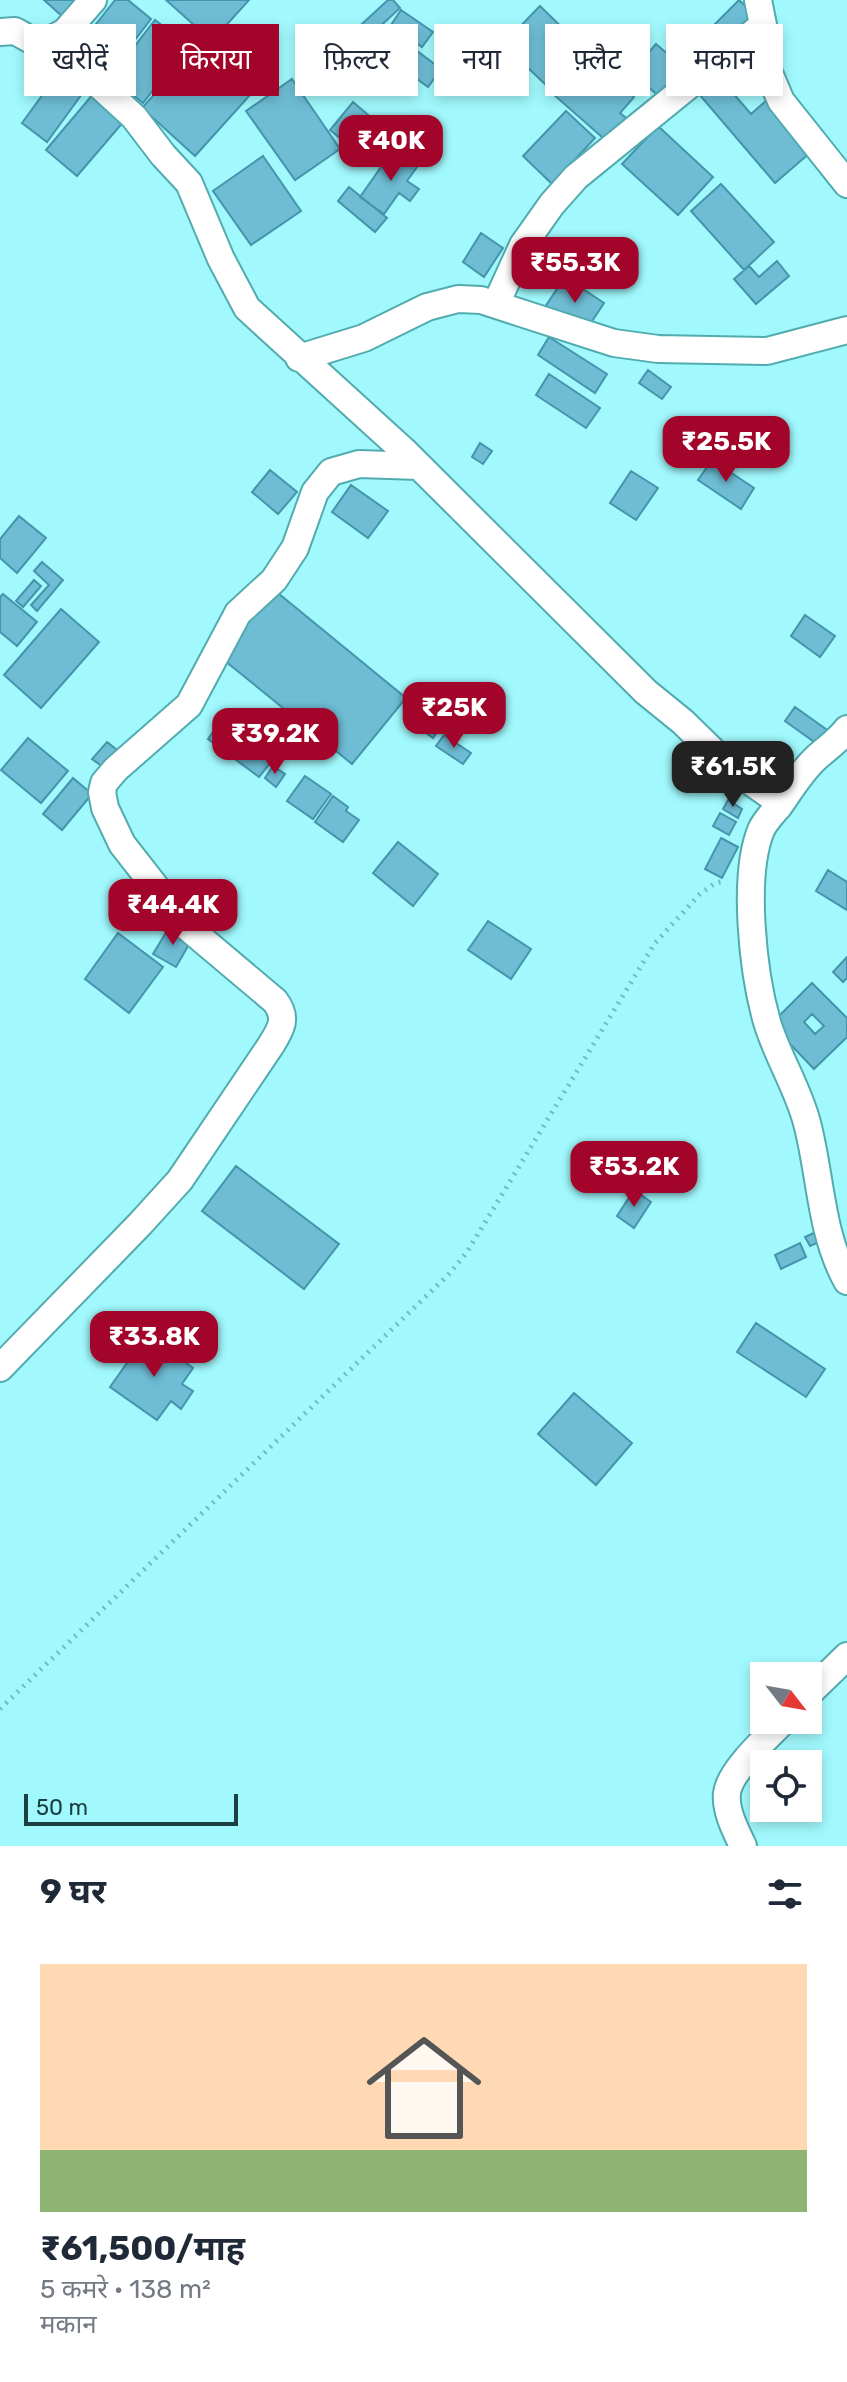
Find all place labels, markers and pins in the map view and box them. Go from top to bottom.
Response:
pin: ₹40K [344,115,438,183]
pin: ₹55.3K [510,237,640,305]
pin: ₹25.5K [661,416,791,484]
pin: ₹25K [407,682,501,750]
pin: ₹39.2K [210,708,340,776]
pin: ₹61.5K [668,741,798,809]
pin: ₹44.4K [108,879,238,947]
pin: ₹53.2K [569,1141,699,1209]
pin: ₹33.8K [89,1311,219,1379]

